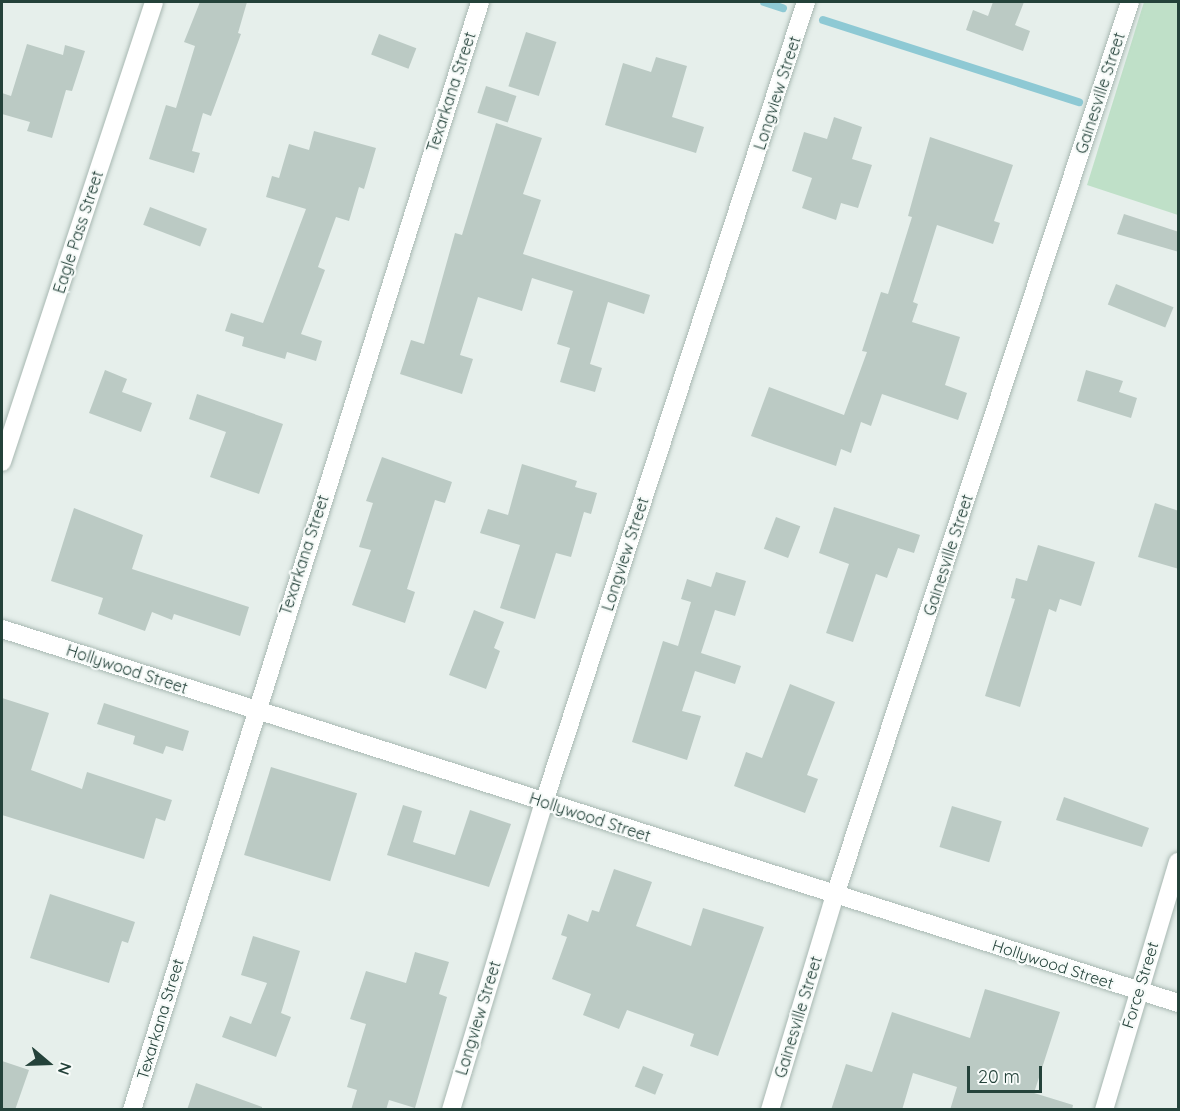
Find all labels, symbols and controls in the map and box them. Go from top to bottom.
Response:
street label: Texarkana Street [422,29,480,155]
street label: Gainesville Street [1071,30,1129,156]
street label: Longview Street [750,34,804,152]
street label: Eagle Pass Street [49,168,107,296]
street label: Texarkana Street [275,492,333,618]
street label: Gainesville Street [919,492,977,618]
street label: Longview Street [598,495,652,613]
street label: Hollywood Street [64,640,190,698]
street label: Hollywood Street [527,788,653,846]
street label: Hollywood Street [990,935,1116,993]
street label: Force Street [1118,939,1162,1031]
street label: Gainesville Street [770,954,826,1080]
street label: Texarkana Street [132,956,188,1082]
street label: Longview Street [452,959,504,1077]
north arrow [18,1033,78,1093]
scale bar [970,1054,1045,1092]
text: N [54,1060,76,1078]
text: 20 m [978,1065,1020,1088]

